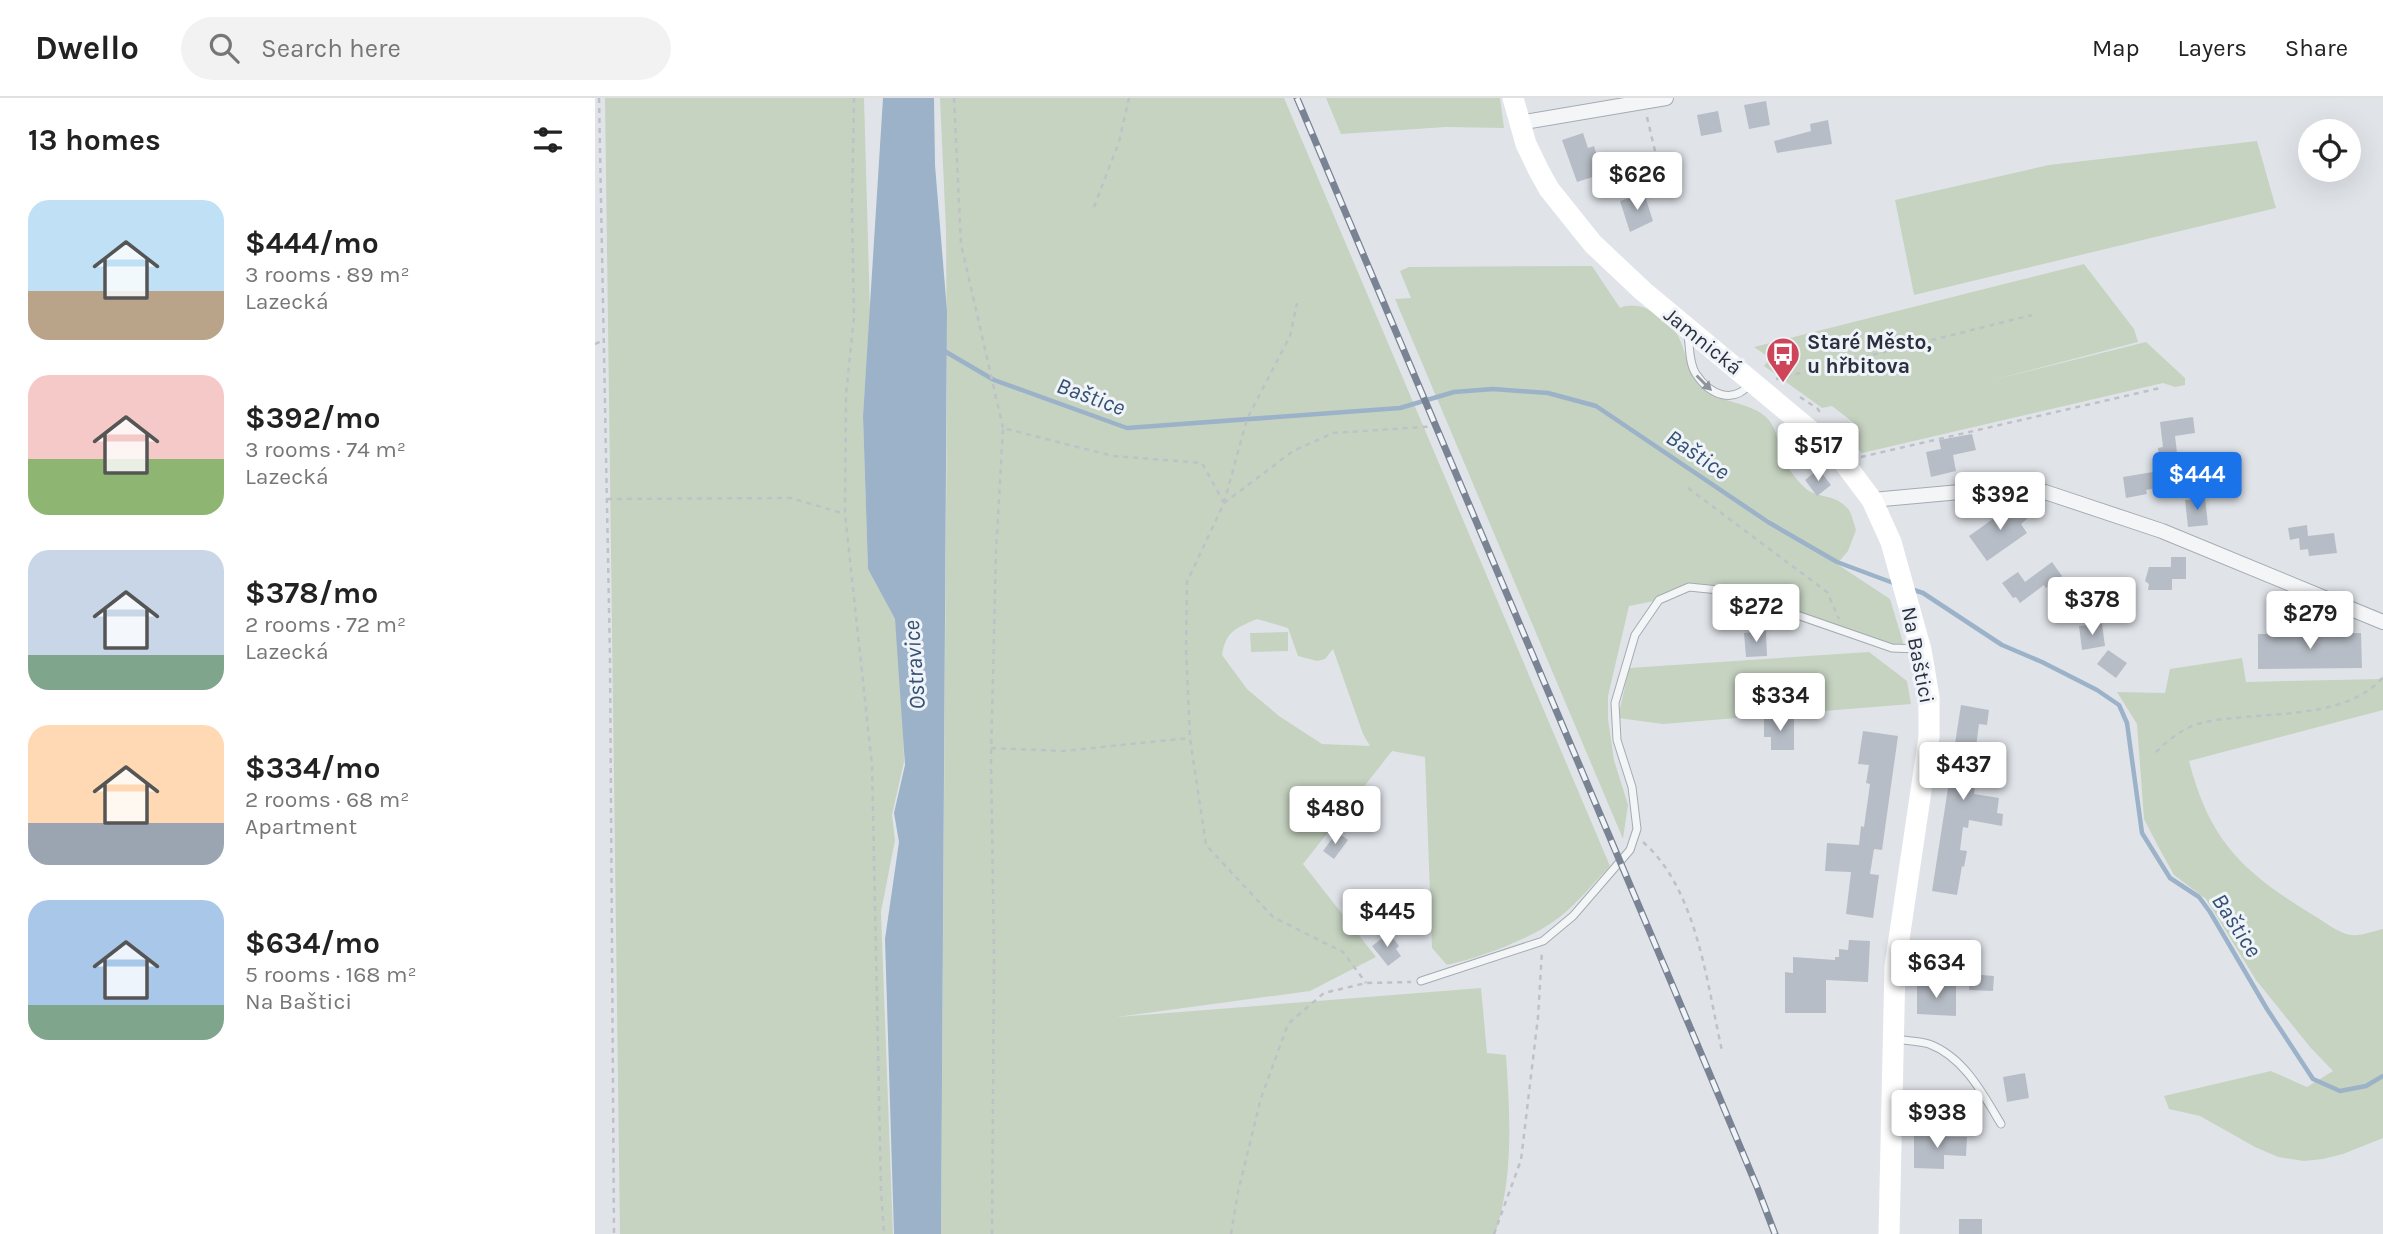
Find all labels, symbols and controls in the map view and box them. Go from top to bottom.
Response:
search box [181,17,671,80]
text: Dwello [35,29,139,67]
icon: search [205,29,243,67]
text: Search here [261,33,401,64]
text: Map [2092,34,2140,62]
text: Layers [2178,34,2247,62]
text: Share [2285,34,2348,62]
map controls [2298,119,2361,182]
button: locate [2298,119,2361,182]
icon: filters [529,121,567,159]
text: 13 homes [28,122,161,158]
pin: $626 [1596,152,1678,212]
text: $626 [1608,161,1666,188]
text: $444/mo [245,225,379,261]
icon: home [84,228,168,312]
text: 3 rooms · 89 m² [245,261,410,288]
text: Lazecká [245,288,329,315]
street label: Jamnická [1659,302,1747,380]
place label: Staré Město, u hřbitova [1807,330,1932,378]
bus stop icon: Staré Město, u hřbitova [1764,335,1802,384]
water label: Baštice [1053,372,1129,421]
one-way arrow [1695,374,1712,390]
text: $392/mo [245,400,380,436]
icon: home [84,403,168,487]
water label: Baštice [1661,423,1735,486]
pin: $517 [1777,424,1859,483]
text: $517 [1794,432,1842,459]
text: 3 rooms · 74 m² [245,436,406,463]
pin: $444 [2156,452,2238,512]
text: $444 [2169,461,2225,488]
text: Lazecká [245,463,329,490]
pin: $392 [1959,472,2041,532]
text: $392 [1971,481,2029,508]
text: $378/mo [245,575,378,611]
icon: home [84,578,168,662]
pin: $378 [2051,578,2133,637]
pin: $272 [1715,584,1797,644]
text: $378 [2064,586,2120,613]
pin: $279 [2269,592,2351,651]
text: $272 [1728,593,1784,620]
text: $279 [2282,600,2338,627]
street label: Na Baštici [1897,605,1939,705]
text: 2 rooms · 72 m² [245,611,406,638]
water label: Ostravice [898,619,931,711]
text: Lazecká [245,638,329,665]
pin: $334 [1739,674,1821,733]
text: $334 [1751,682,1809,709]
pin: $437 [1922,742,2004,802]
text: $334/mo [245,750,380,786]
text: $437 [1935,751,1991,778]
icon: home [84,753,168,837]
text: 2 rooms · 68 m² [245,786,409,813]
pin: $480 [1294,786,1376,846]
text: $480 [1306,795,1364,822]
text: Apartment [245,813,357,840]
water label: Baštice [2206,888,2267,963]
pin: $445 [1346,890,1428,949]
text: $445 [1359,898,1415,925]
text: $634/mo [245,925,380,961]
icon: home [84,928,168,1012]
pin: $634 [1895,940,1977,1000]
text: $634 [1907,949,1965,976]
text: 5 rooms · 168 m² [245,961,417,988]
text: Na Baštici [245,988,352,1015]
pin: $938 [1896,1090,1978,1150]
text: $938 [1907,1099,1967,1126]

